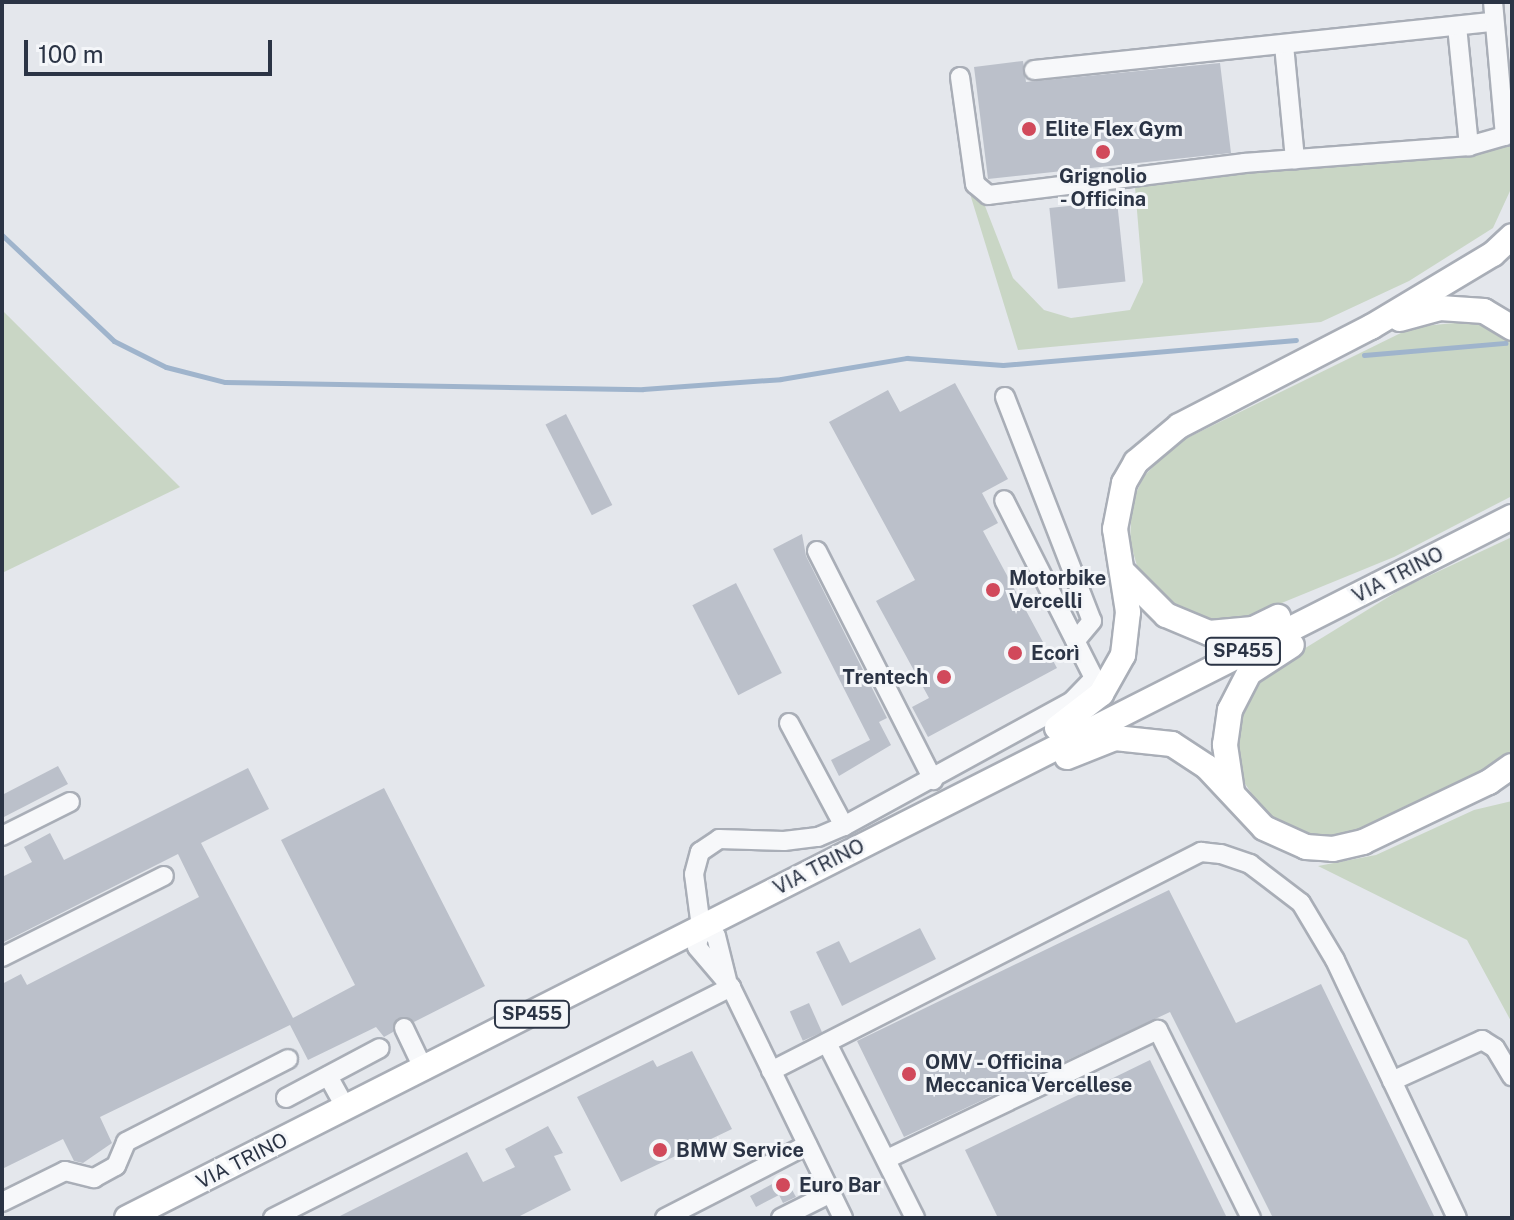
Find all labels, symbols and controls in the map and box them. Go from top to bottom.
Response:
scale bar [28,24,276,74]
text: 100 m [38,40,104,68]
place label: Elite Flex Gym [1045,117,1183,141]
marker: Elite Flex Gym [1020,120,1038,138]
marker: Grignolio - Officina [1094,143,1112,161]
place label: Grignolio - Officina [1059,164,1147,211]
street label: VIA TRINO [1348,542,1448,608]
place label: Motorbike Vercelli [1009,566,1106,613]
marker: Motorbike Vercelli [984,581,1002,599]
road number: SP455 [1203,637,1283,665]
place label: Ecorì [1031,641,1080,665]
marker: Ecorì [1006,644,1024,662]
place label: Trentech [843,665,928,689]
marker: Trentech [935,668,953,686]
street label: VIA TRINO [769,834,869,900]
road number: SP455 [492,1000,572,1028]
place label: OMV - Officina Meccanica Vercellese [925,1050,1133,1097]
marker: OMV - Officina Meccanica Vercellese [900,1065,918,1083]
street label: VIA TRINO [192,1128,292,1194]
place label: BMW Service [676,1138,804,1162]
marker: BMW Service [651,1141,669,1159]
place label: Euro Bar [799,1173,881,1197]
marker: Euro Bar [774,1176,792,1194]

